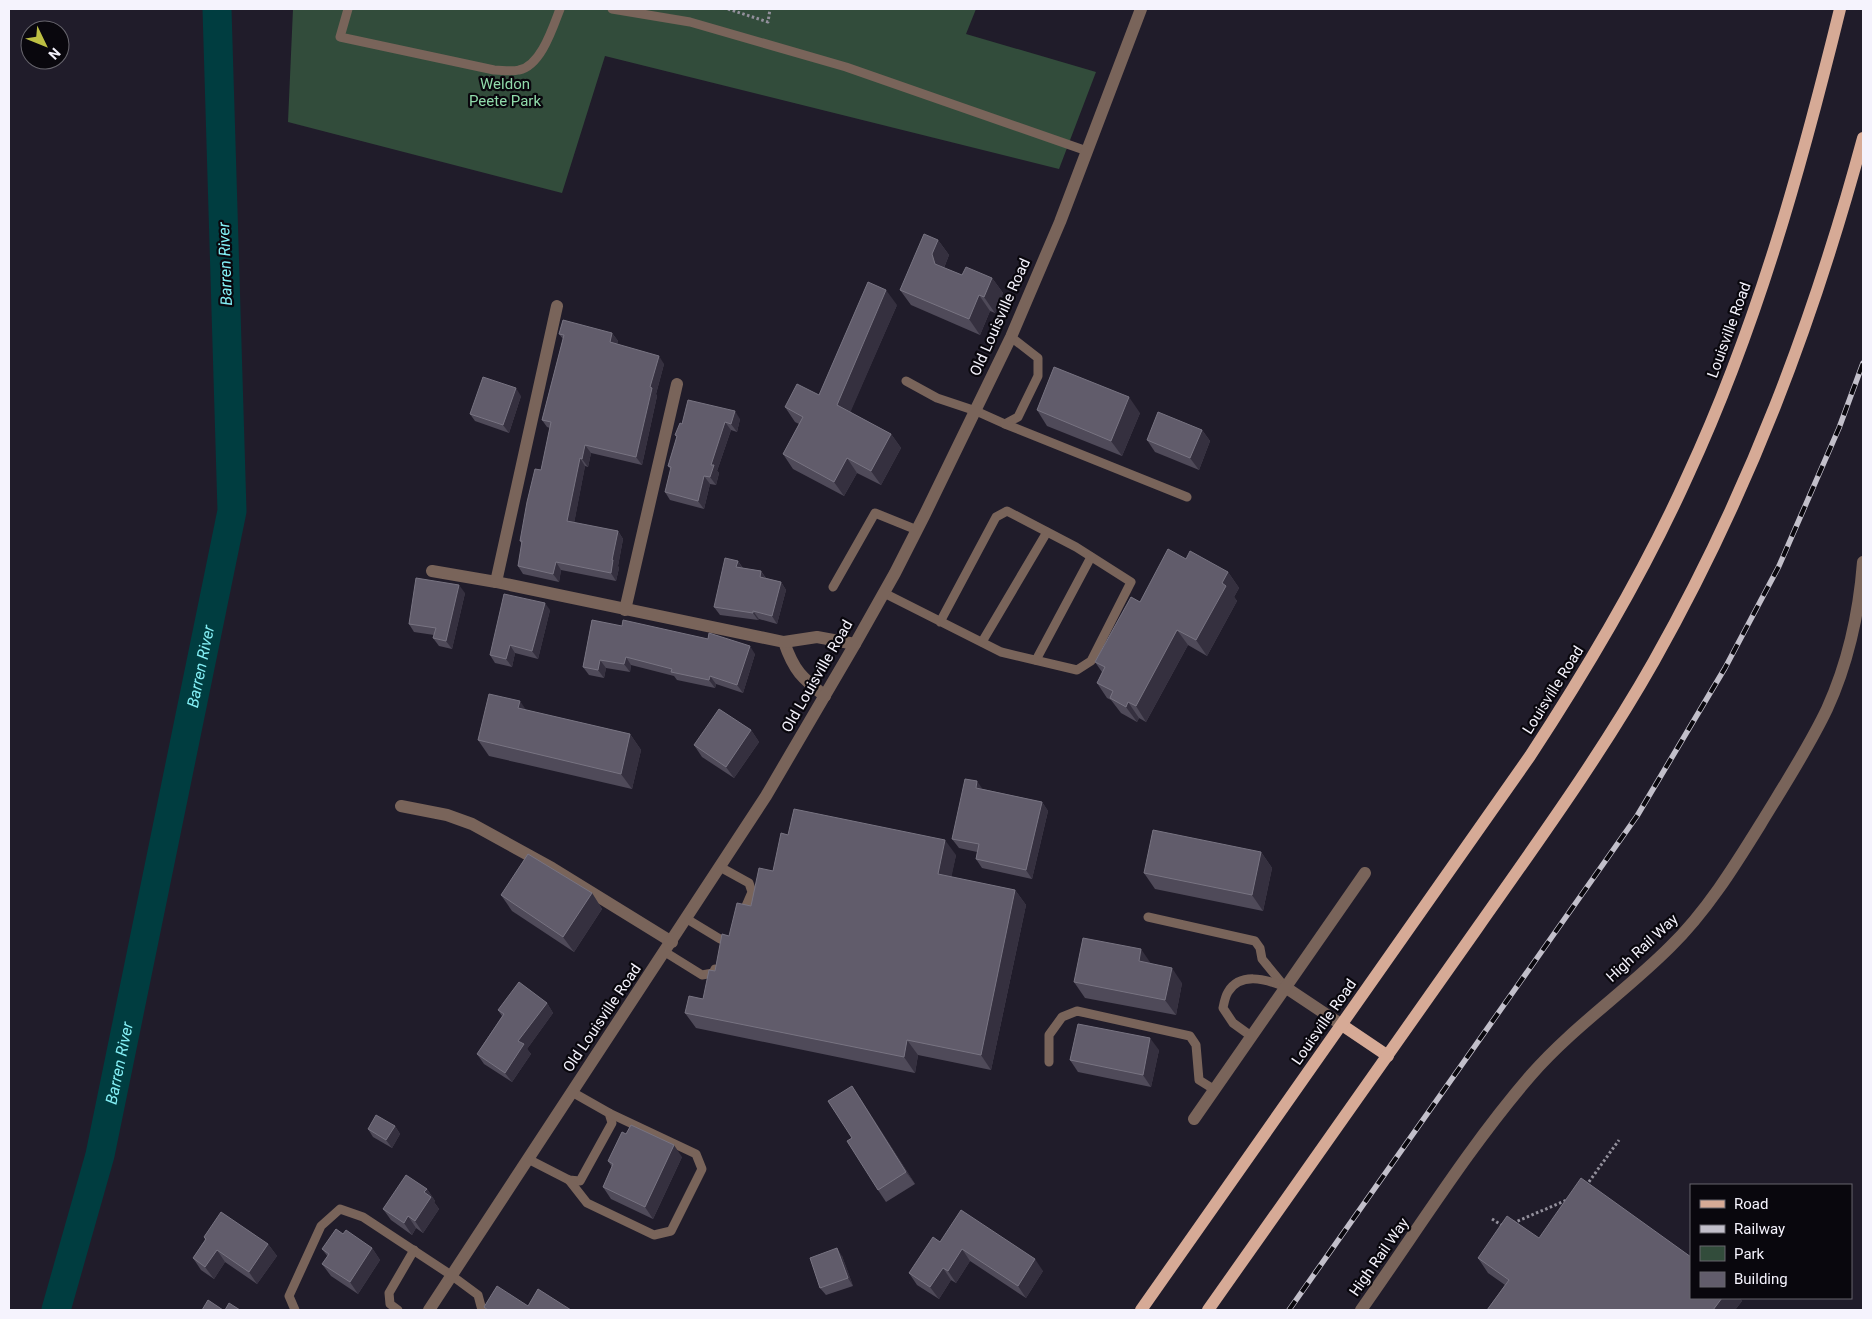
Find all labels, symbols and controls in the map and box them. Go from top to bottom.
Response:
north arrow [20,20,70,70]
text: N [45,45,64,63]
park label: Weldon Peete Park [469,75,541,110]
water label: Barren River [214,221,236,306]
street label: Old Louisville Road [966,255,1034,379]
street label: Louisville Road [1703,280,1755,380]
street label: Old Louisville Road [778,617,856,735]
water label: Barren River [182,623,218,709]
street label: Louisville Road [1519,643,1587,737]
street label: High Rail Way [1602,910,1682,986]
street label: Old Louisville Road [559,960,645,1076]
street label: Louisville Road [1288,976,1360,1068]
water label: Barren River [101,1020,137,1106]
legend [1690,1184,1852,1299]
text: Road [1734,1195,1768,1213]
street label: High Rail Way [1345,1214,1413,1300]
text: Railway [1734,1220,1785,1238]
text: Park [1734,1245,1765,1263]
text: Building [1734,1270,1788,1288]

